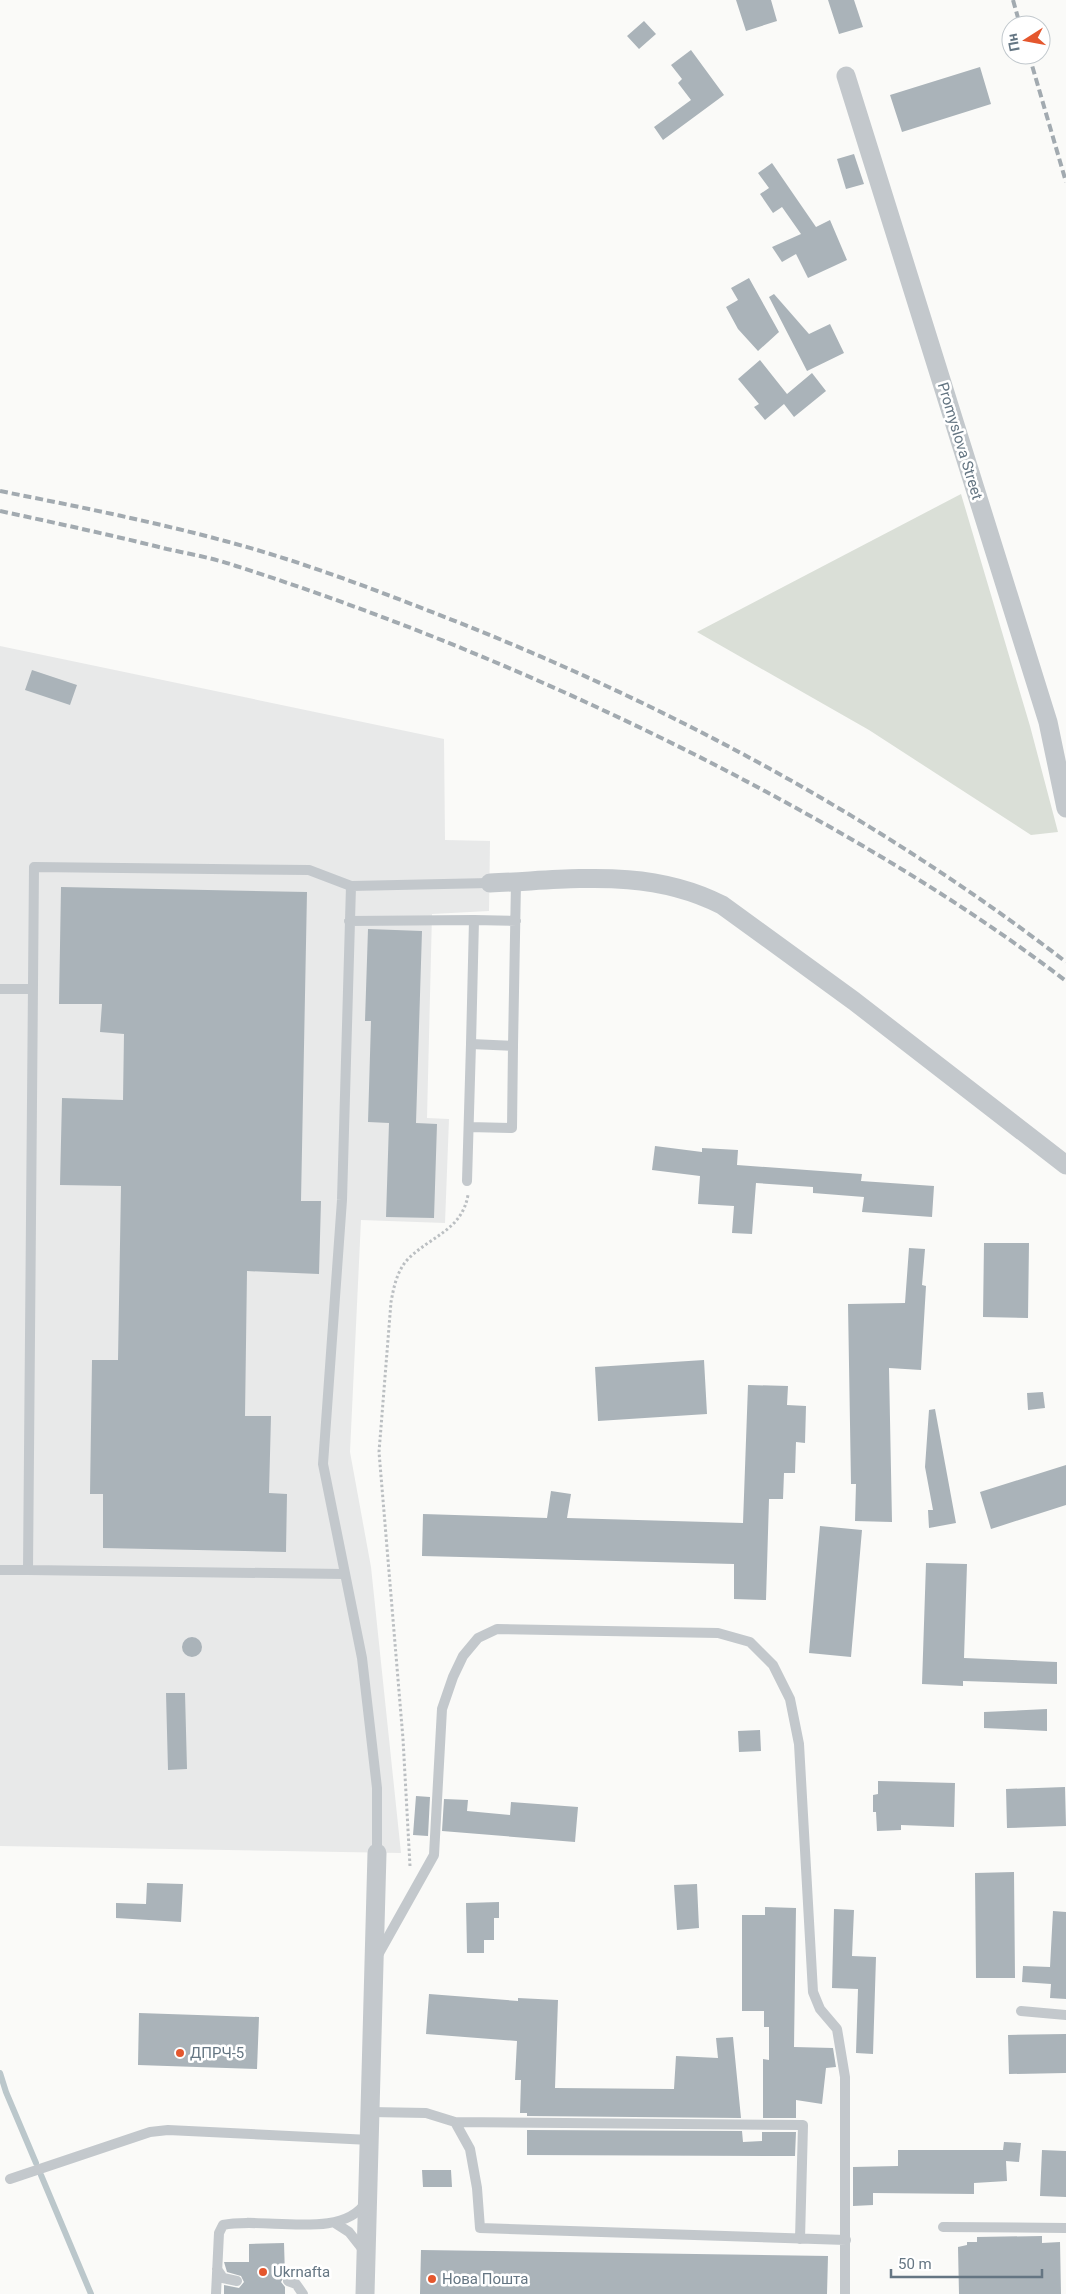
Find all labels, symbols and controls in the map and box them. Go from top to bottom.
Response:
north arrow [1001,15,1051,65]
text: Пн [1004,32,1023,53]
street label: Promyslova Street [934,380,986,502]
place label: ДПРЧ-5 [190,2044,244,2062]
marker: ДПРЧ-5 [174,2047,186,2059]
scale bar [891,2246,1042,2278]
text: 50 m [898,2255,932,2273]
place label: Ukrnafta [273,2263,330,2281]
marker: Ukrnafta [257,2266,269,2278]
place label: Нова Пошта [442,2270,528,2288]
marker: Нова Пошта [426,2273,438,2285]

